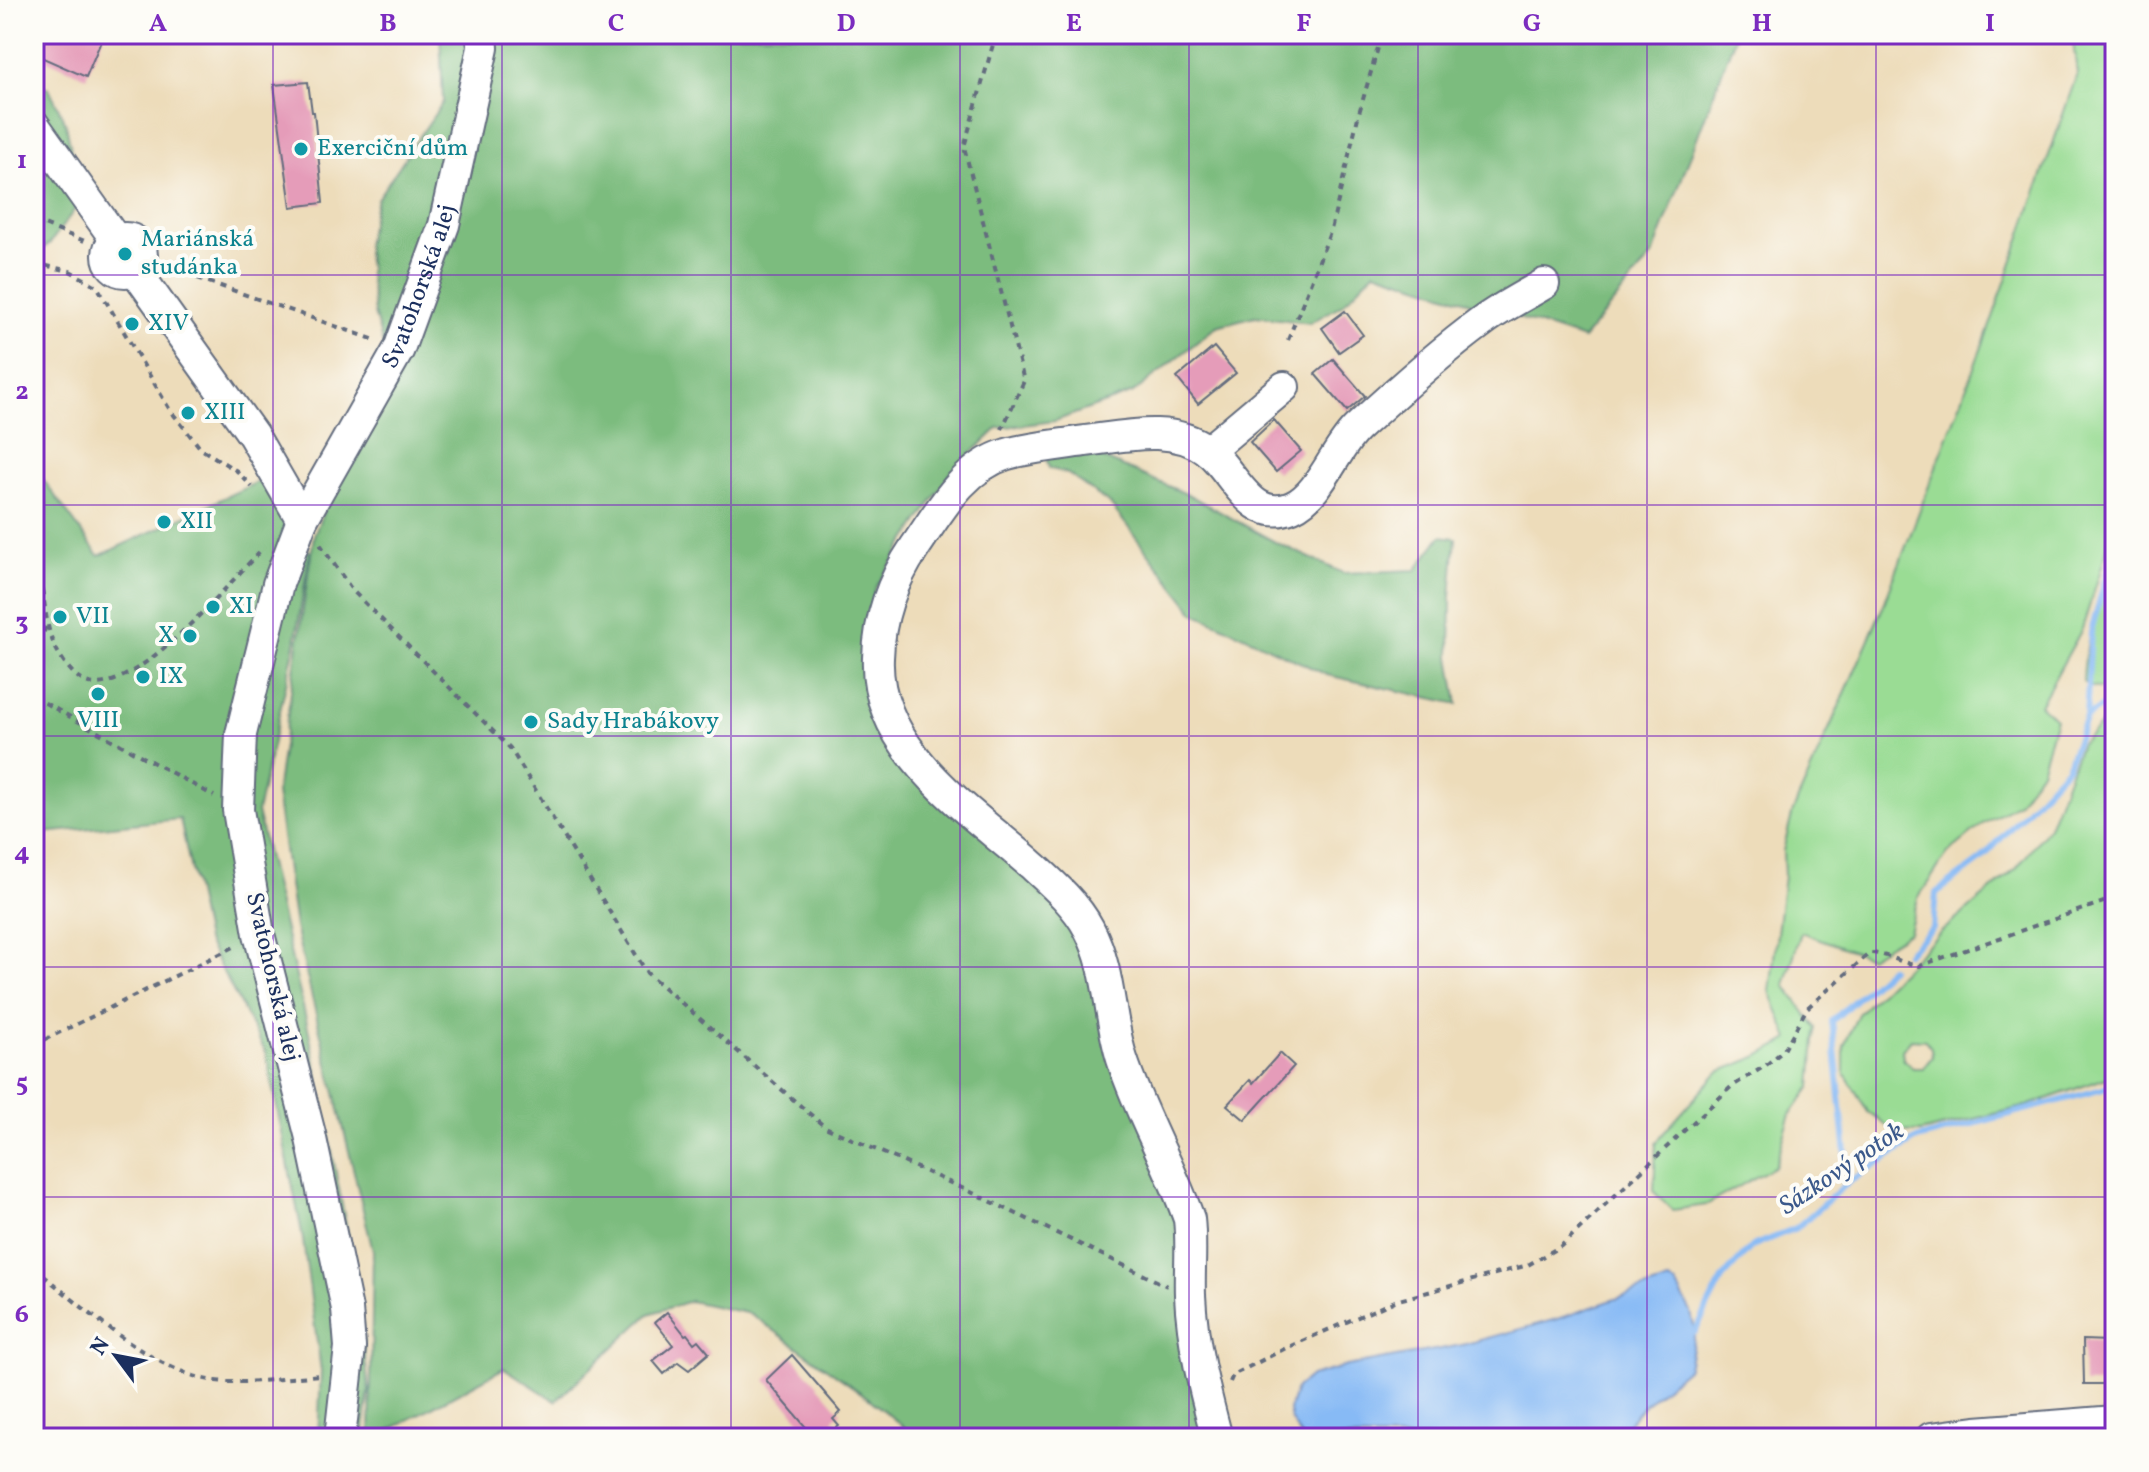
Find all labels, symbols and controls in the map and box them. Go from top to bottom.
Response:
text: A [149,6,168,42]
text: B [379,6,397,42]
text: C [608,6,624,42]
text: D [836,6,856,42]
text: E [1066,6,1082,42]
text: F [1296,6,1312,42]
text: G [1523,6,1541,42]
text: H [1752,6,1772,42]
text: I [1985,6,1995,42]
place label: Exerciční dům [317,132,468,166]
marker: Exerciční dům [292,140,310,158]
text: 1 [17,143,27,179]
street label: Svatohorská alej [374,201,465,375]
place label: Mariánská studánka [141,223,254,285]
marker: Mariánská studánka [116,245,134,263]
place label: XIV [148,307,189,341]
marker: XIV [123,315,141,333]
text: 2 [15,374,29,410]
place label: XIII [204,396,246,430]
marker: XIII [179,404,197,422]
place label: XII [180,505,213,539]
marker: XII [155,513,173,531]
place label: XI [229,590,254,624]
marker: XI [204,598,222,616]
place label: VII [76,600,109,634]
text: 3 [15,605,29,641]
marker: VII [51,608,69,626]
place label: X [158,619,174,653]
marker: X [181,627,199,645]
place label: IX [159,660,184,694]
marker: IX [134,668,152,686]
marker: VIII [89,685,107,703]
place label: VIII [77,704,119,738]
place label: Sady Hrabákovy [547,705,719,739]
marker: Sady Hrabákovy [522,713,540,731]
text: 4 [14,835,30,871]
street label: Svatohorská alej [236,889,308,1065]
text: 5 [16,1066,28,1102]
water label: Sázkový potok [1772,1114,1912,1224]
text: 6 [15,1297,29,1333]
north arrow [76,1316,156,1396]
text: N [84,1332,119,1362]

